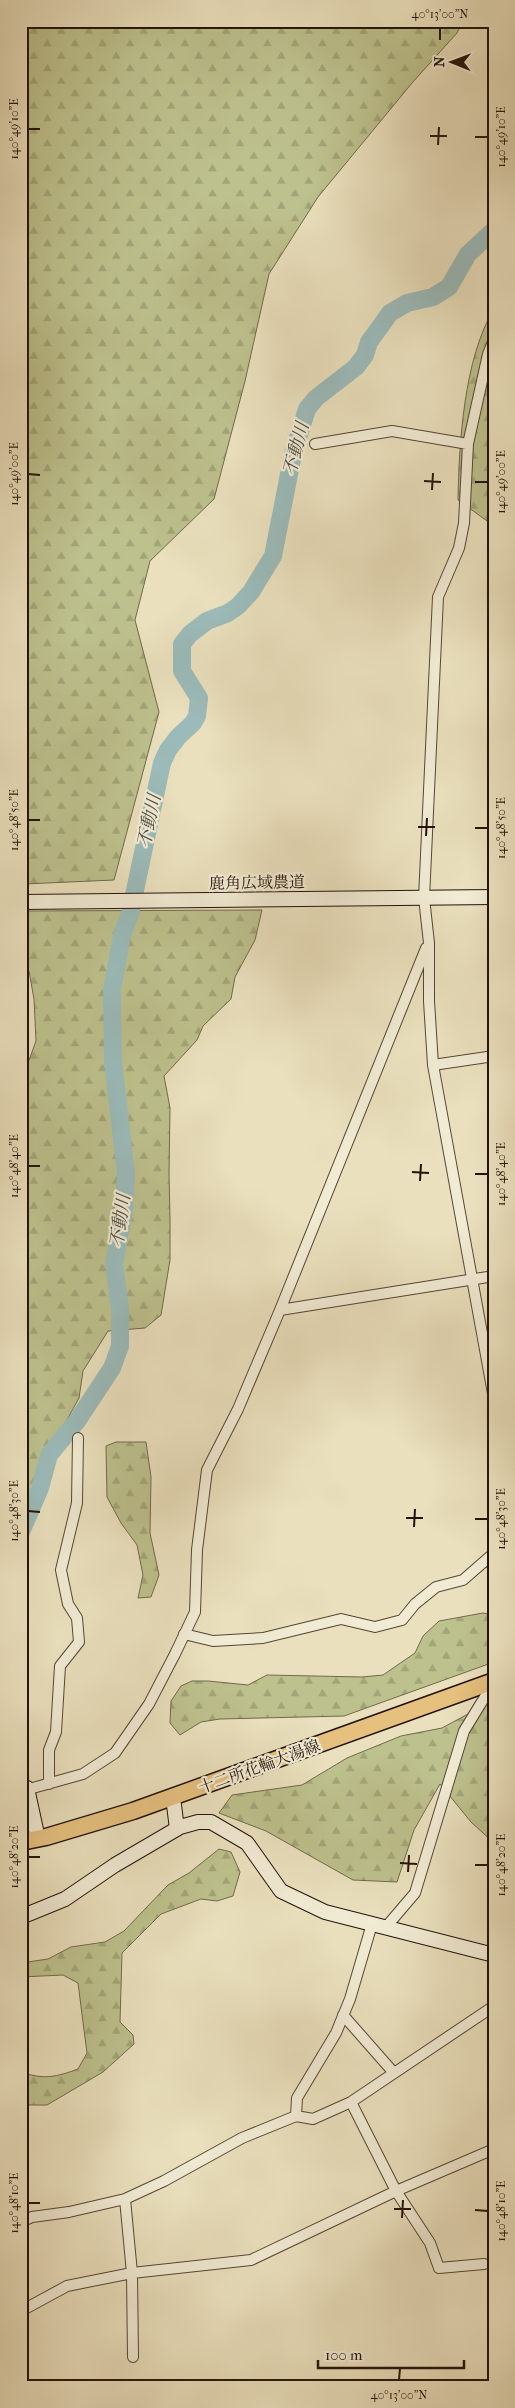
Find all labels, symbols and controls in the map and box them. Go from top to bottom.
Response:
text: 40°13'00"N [412,7,468,21]
north arrow [428,38,478,88]
text: N [431,56,448,67]
text: 140°49'10"E [7,98,21,160]
text: 140°49'10"E [494,106,508,168]
water label: 不動川 [279,418,314,478]
text: 140°49'00"E [7,442,21,506]
text: 140°49'00"E [494,450,508,514]
text: 140°48'50"E [7,789,21,851]
water label: 不動川 [134,791,166,850]
text: 140°48'50"E [494,797,508,859]
street label: 鹿角広域農道 [209,872,305,893]
text: 140°48'40"E [7,1134,21,1198]
text: 140°48'40"E [494,1142,508,1206]
water label: 不動川 [106,1191,135,1249]
text: 140°48'30"E [7,1480,21,1542]
text: 140°48'30"E [494,1488,508,1550]
street label: 十二所花輪大湯線 [196,1736,323,1797]
text: 140°48'20"E [7,1826,21,1888]
text: 140°48'20"E [494,1834,508,1896]
text: 140°48'10"E [7,2173,21,2233]
text: 140°48'10"E [494,2181,508,2241]
scale bar [318,2338,464,2370]
text: 100 m [325,2346,363,2364]
text: 40°13'00"N [371,2388,427,2402]

